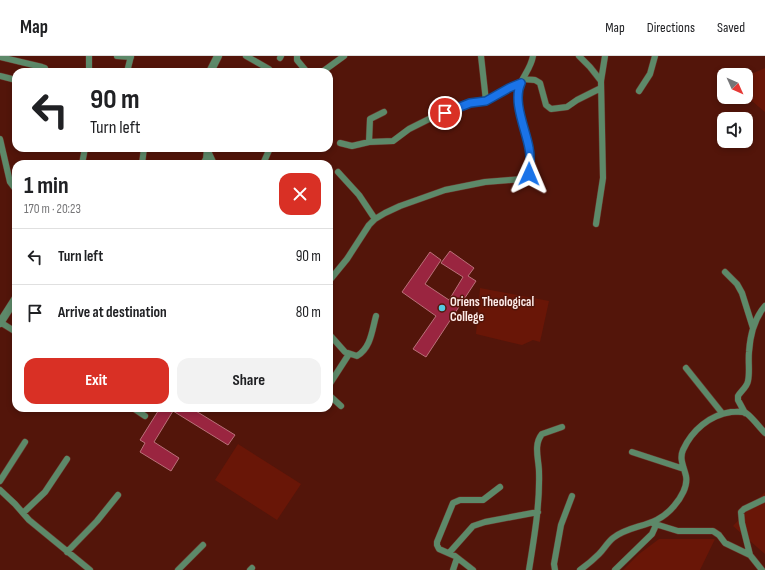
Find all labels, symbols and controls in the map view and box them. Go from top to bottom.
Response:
text: Map [20,16,48,39]
text: Map [605,19,625,36]
text: Directions [647,19,695,36]
text: Saved [717,19,745,36]
north arrow [717,68,753,104]
map controls [717,68,753,148]
text: 90 m [90,83,140,116]
icon: left [24,84,76,136]
pin [428,96,462,130]
icon: arrive [434,102,456,124]
button: sound [717,112,753,148]
text: Turn left [90,117,141,138]
position arrow [508,153,550,195]
text: 1 min [24,171,69,200]
button: close [279,173,321,215]
text: 170 m · 20:23 [24,201,81,217]
icon: left [24,246,46,268]
text: Turn left [58,247,103,266]
text: 90 m [296,247,321,266]
place label: Oriens Theological College [450,294,534,325]
icon: arrive [24,302,46,324]
text: Arrive at destination [58,303,167,322]
text: 80 m [296,303,321,322]
marker: Oriens Theological College [437,303,447,313]
button: Exit [24,358,169,404]
button: Share [177,358,321,404]

